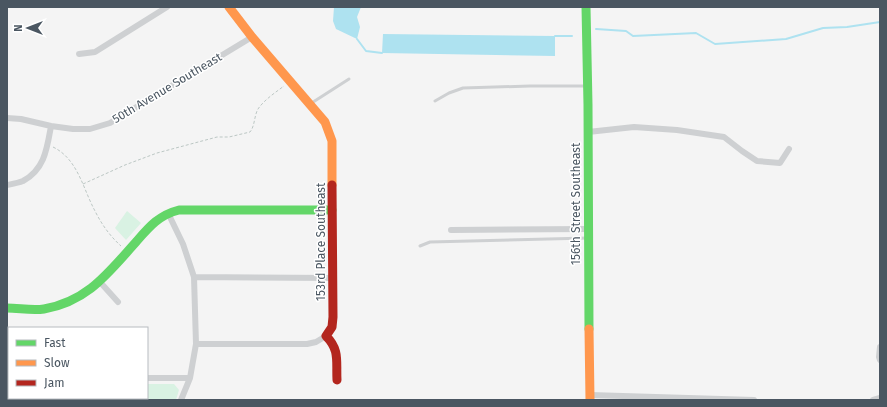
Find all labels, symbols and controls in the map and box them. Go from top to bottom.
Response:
north arrow [8,8,48,48]
text: N [12,24,25,32]
street label: 50th Avenue Southeast [110,49,225,126]
street label: 156th Street Southeast [569,142,583,265]
street label: 153rd Place Southeast [314,182,328,301]
legend [8,327,148,399]
text: Fast [44,336,66,350]
text: Slow [44,356,70,370]
text: Jam [44,376,64,390]

